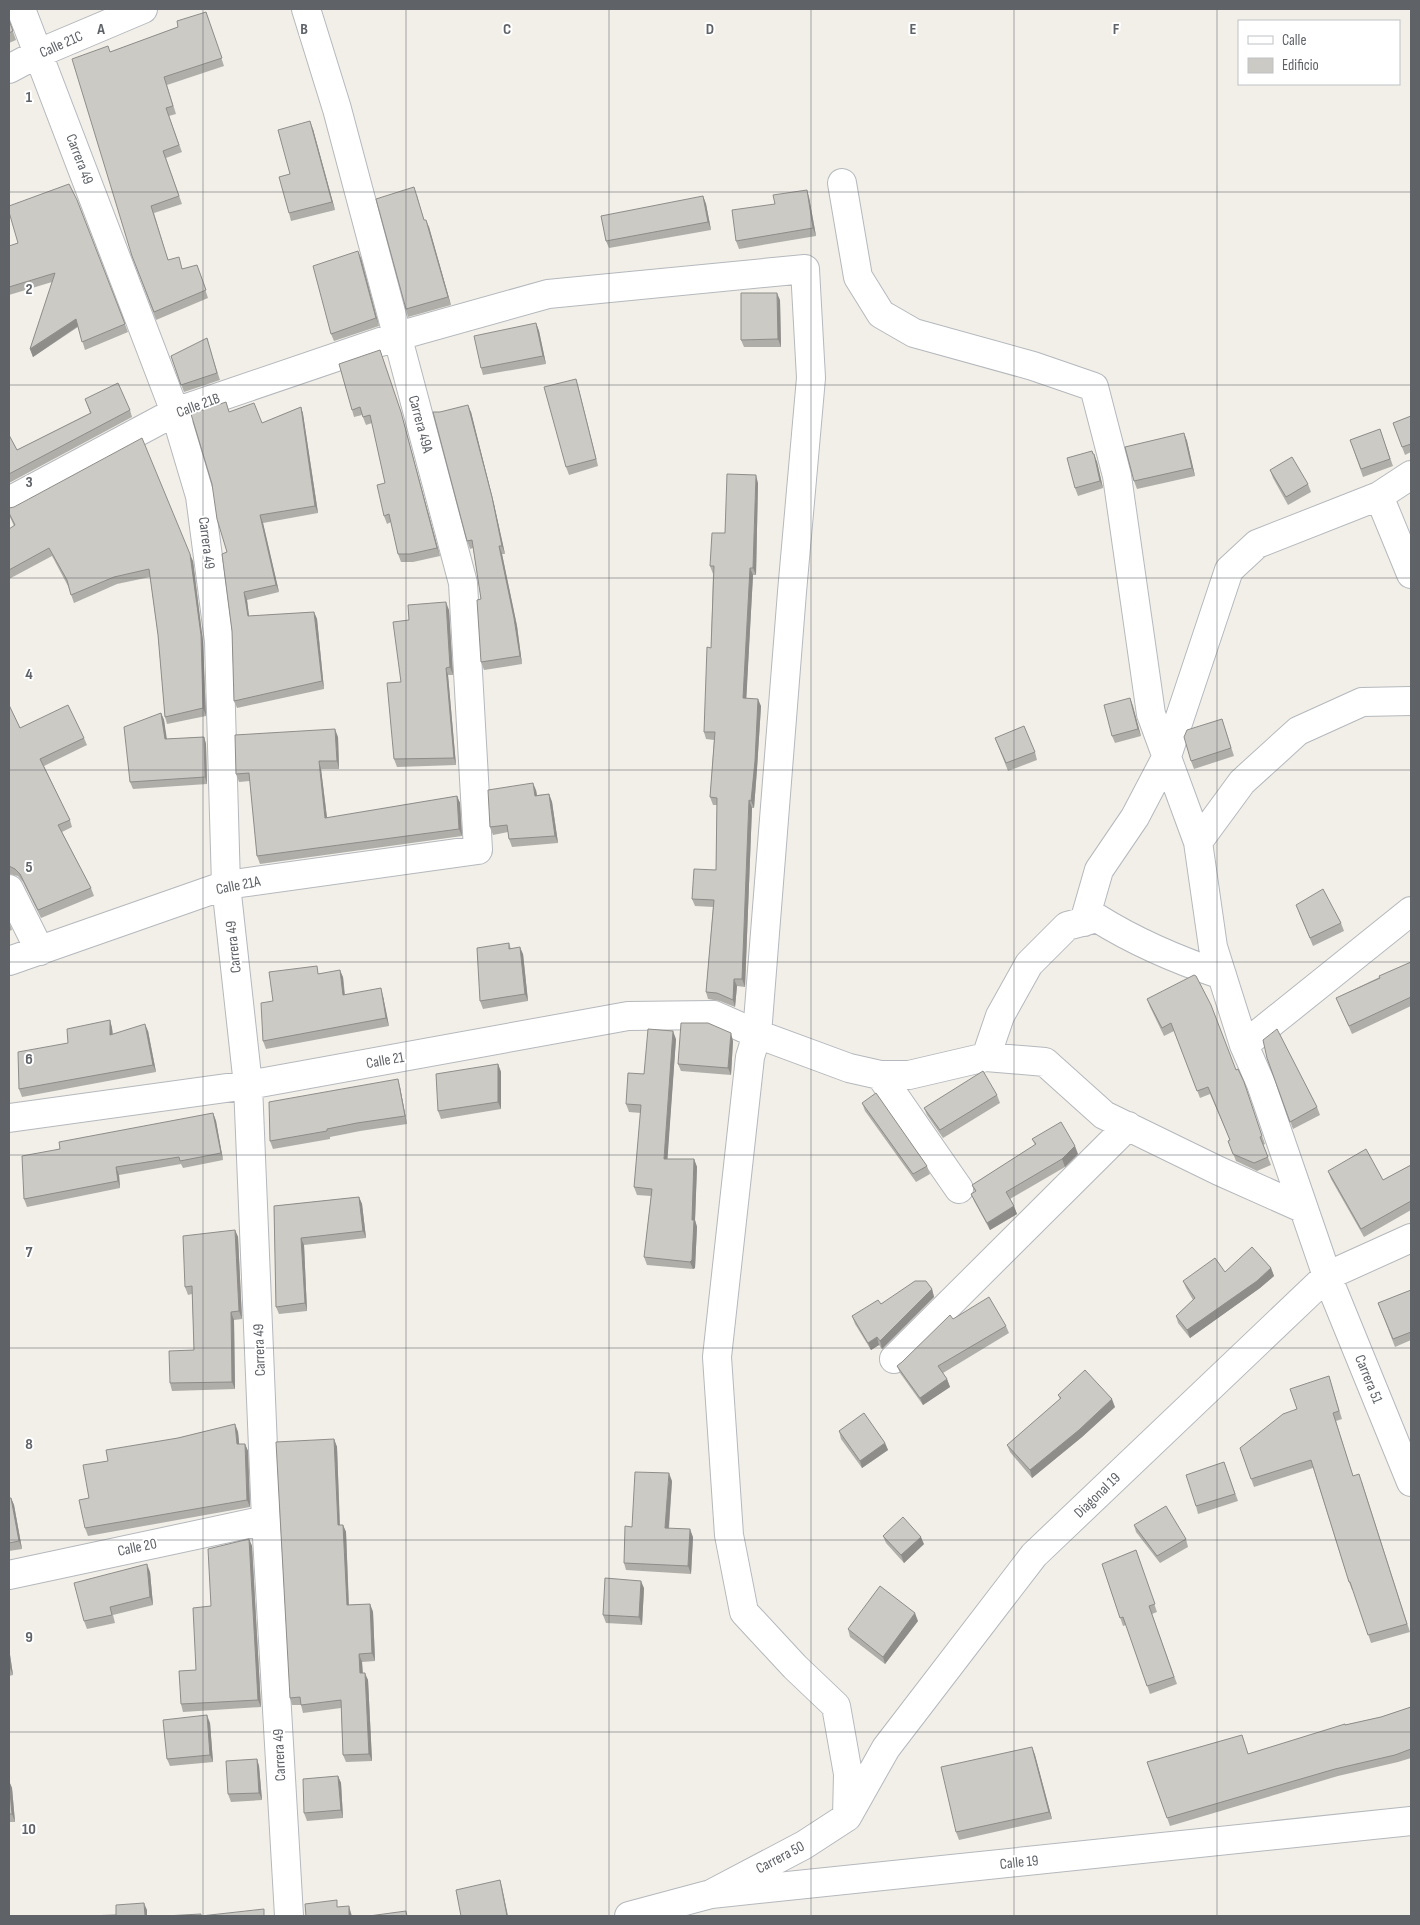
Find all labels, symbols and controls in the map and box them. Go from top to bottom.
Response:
text: A [96,20,105,39]
text: B [300,20,308,39]
text: C [503,20,511,39]
text: D [706,20,714,39]
text: E [910,20,917,39]
text: F [1113,20,1120,39]
legend [1238,20,1400,85]
street label: Calle 21C [37,27,86,62]
text: Calle [1282,31,1306,50]
text: Edificio [1282,56,1319,75]
text: 1 [26,88,33,107]
street label: Carrera 49 [61,131,98,187]
text: 2 [25,280,33,299]
street label: Calle 21B [174,389,223,422]
street label: Carrera 49A [404,393,437,456]
text: 3 [25,473,33,492]
street label: Carrera 49 [194,516,219,570]
text: 4 [25,665,33,684]
text: 5 [25,858,33,877]
street label: Calle 21A [214,872,263,899]
street label: Carrera 49 [221,920,246,974]
street label: Calle 21 [365,1048,406,1073]
text: 6 [25,1050,33,1069]
text: 7 [26,1243,33,1262]
street label: Carrera 49 [249,1323,270,1376]
street label: Carrera 51 [1350,1352,1387,1407]
text: 8 [25,1435,33,1454]
street label: Diagonal 19 [1070,1469,1125,1522]
street label: Calle 20 [116,1534,158,1561]
text: 9 [25,1628,33,1647]
street label: Carrera 49 [269,1728,290,1782]
text: 10 [22,1820,36,1839]
street label: Carrera 50 [753,1837,808,1878]
street label: Calle 19 [999,1851,1039,1874]

